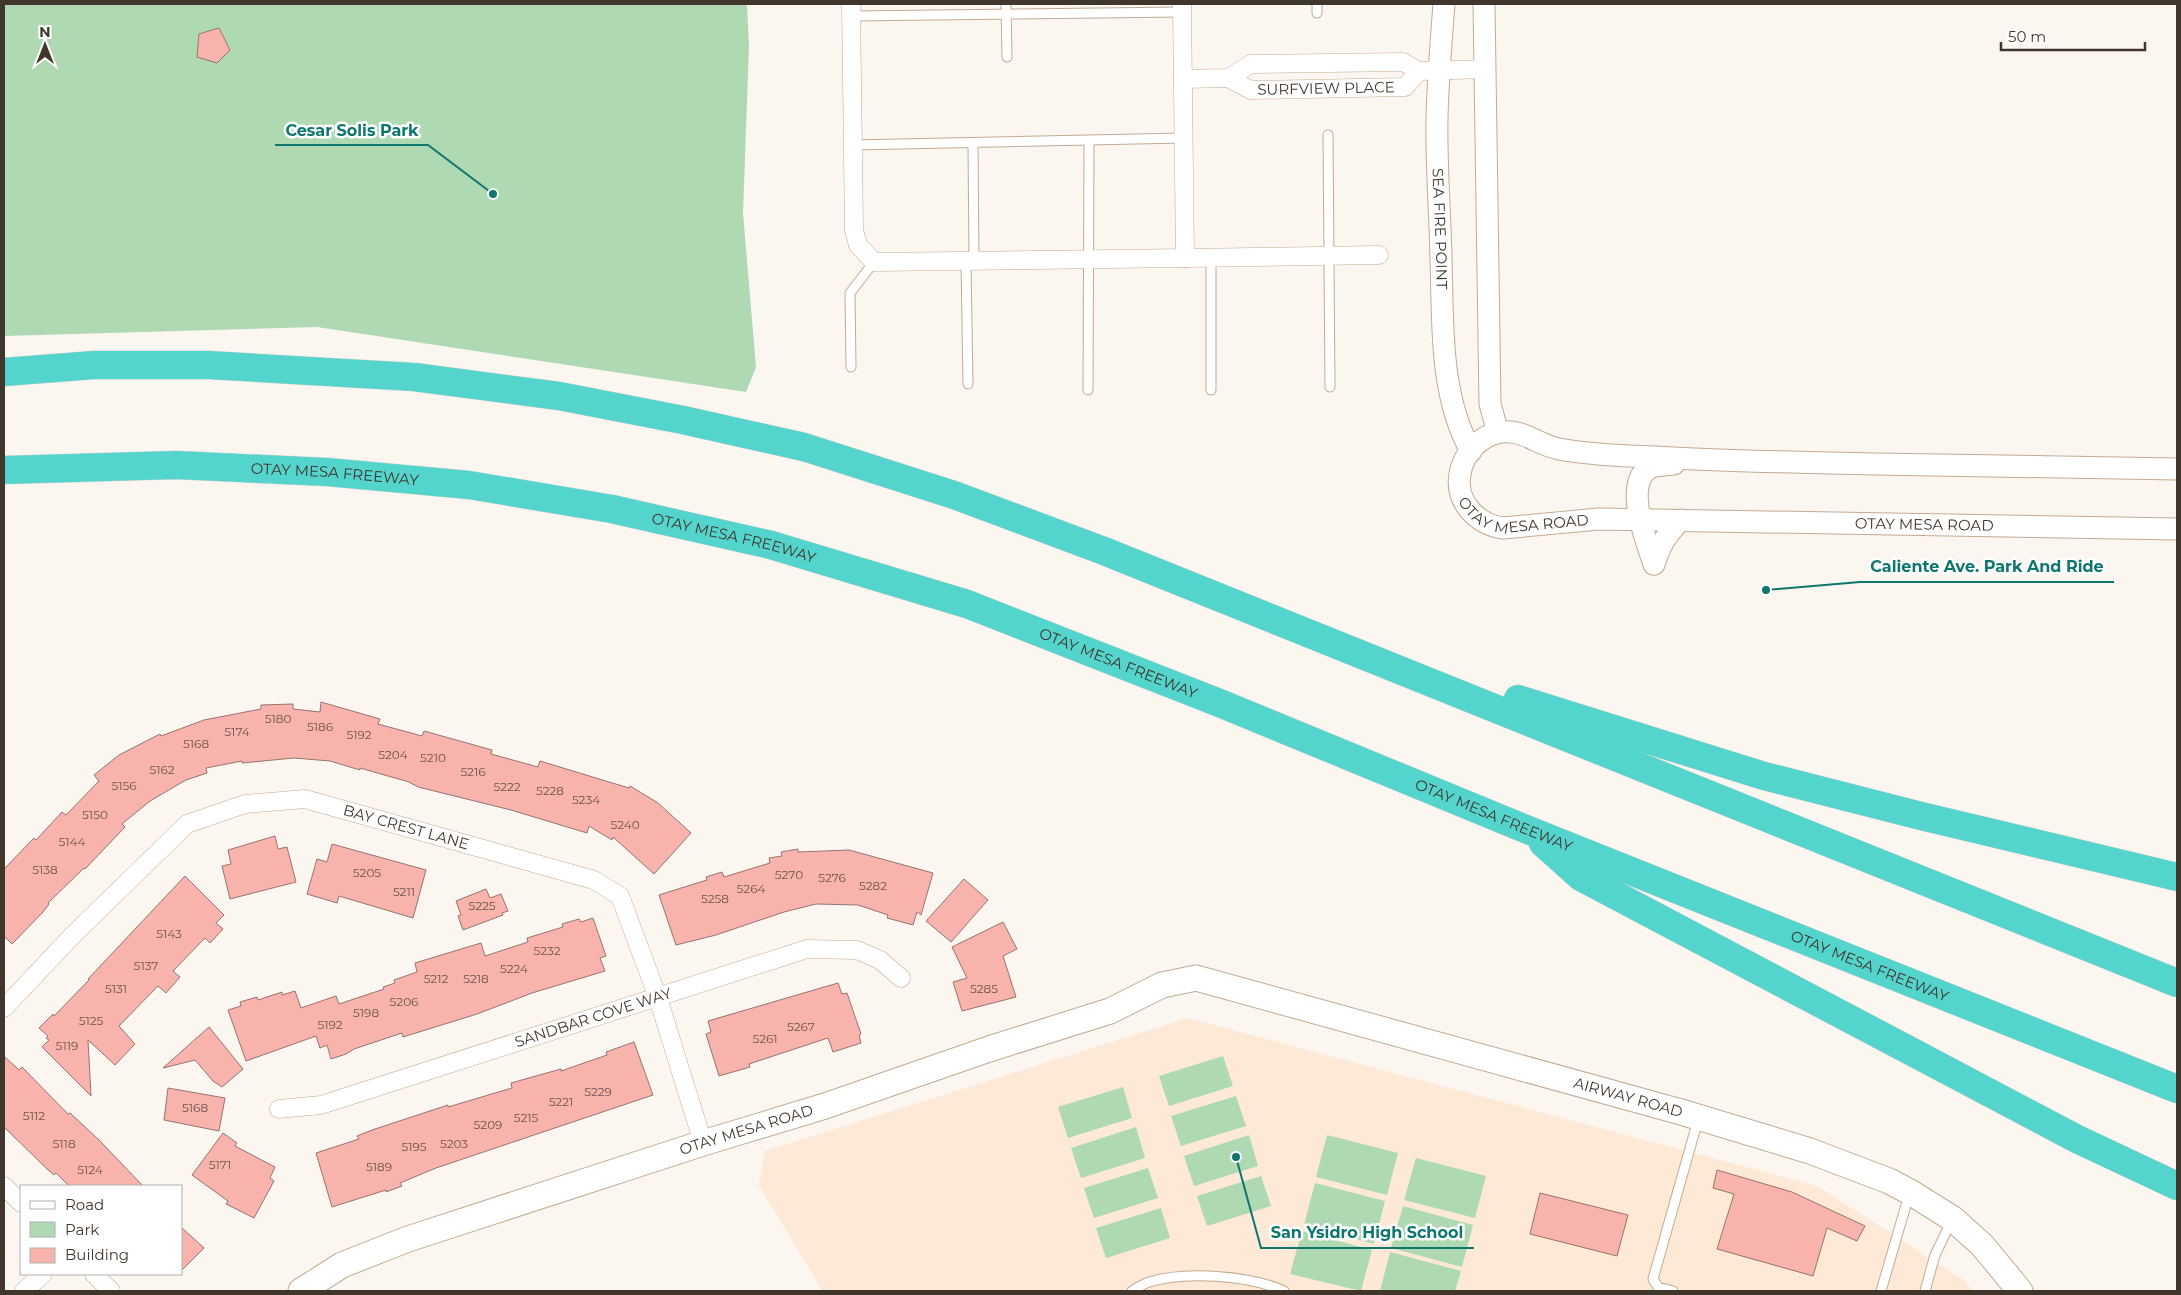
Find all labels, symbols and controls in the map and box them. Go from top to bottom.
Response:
north arrow [20,20,70,70]
scale bar [2001,20,2145,52]
text: N [39,23,51,41]
text: 50 m [2008,27,2046,46]
street label: SURFVIEW PLACE [1257,77,1395,99]
callout: Cesar Solis Park [275,114,428,145]
text: Cesar Solis Park [285,121,419,140]
street label: SEA FIRE POINT [1428,168,1452,290]
street label: OTAY MESA FREEWAY [250,458,420,489]
street label: OTAY MESA ROAD [1454,493,1590,538]
street label: OTAY MESA FREEWAY [650,508,819,567]
street label: OTAY MESA ROAD [1855,513,1994,535]
callout: Caliente Ave. Park And Ride [1860,551,2114,582]
text: Caliente Ave. Park And Ride [1870,557,2104,576]
street label: OTAY MESA FREEWAY [1037,623,1201,703]
house number: 5180 [265,711,291,726]
house number: 5186 [307,719,333,734]
house number: 5174 [224,724,250,739]
house number: 5192 [346,727,372,742]
house number: 5168 [183,736,209,751]
house number: 5204 [378,747,408,762]
house number: 5210 [420,750,446,765]
house number: 5162 [149,762,175,777]
house number: 5216 [460,764,486,779]
street label: OTAY MESA FREEWAY [1412,774,1576,856]
house number: 5156 [111,778,137,793]
house number: 5222 [493,779,521,794]
house number: 5228 [536,783,564,798]
house number: 5234 [572,792,600,807]
street label: BAY CREST LANE [341,800,471,853]
house number: 5150 [82,807,108,822]
house number: 5240 [610,817,640,832]
house number: 5144 [59,834,86,849]
house number: 5138 [32,862,58,877]
house number: 5205 [353,865,381,880]
house number: 5270 [775,867,803,882]
house number: 5276 [818,870,846,885]
house number: 5282 [859,878,887,893]
house number: 5264 [737,881,765,896]
house number: 5211 [393,884,415,899]
house number: 5258 [701,891,729,906]
house number: 5225 [468,898,496,913]
house number: 5143 [156,926,182,941]
street label: OTAY MESA FREEWAY [1788,926,1952,1006]
house number: 5232 [533,943,561,958]
house number: 5137 [134,958,158,973]
house number: 5224 [500,961,528,976]
house number: 5212 [424,971,449,986]
house number: 5218 [463,971,489,986]
house number: 5131 [105,981,127,996]
house number: 5285 [970,981,998,996]
street label: SANDBAR COVE WAY [512,983,674,1051]
house number: 5206 [390,994,418,1009]
house number: 5198 [353,1005,379,1020]
house number: 5125 [79,1013,104,1028]
house number: 5192 [317,1017,343,1032]
house number: 5267 [787,1019,815,1034]
house number: 5261 [752,1031,778,1046]
house number: 5119 [56,1038,78,1053]
street label: AIRWAY ROAD [1572,1073,1685,1121]
house number: 5229 [584,1084,612,1099]
house number: 5221 [549,1094,573,1109]
house number: 5168 [182,1100,208,1115]
street label: OTAY MESA ROAD [677,1100,815,1159]
house number: 5112 [23,1108,45,1123]
house number: 5215 [514,1110,539,1125]
house number: 5209 [474,1117,502,1132]
house number: 5118 [52,1136,76,1151]
house number: 5203 [440,1136,468,1151]
house number: 5195 [401,1139,427,1154]
house number: 5171 [209,1157,231,1172]
house number: 5189 [366,1159,392,1174]
house number: 5124 [77,1162,103,1177]
legend [20,1185,182,1275]
text: Road [65,1195,104,1214]
callout: San Ysidro High School [1261,1217,1474,1248]
text: Park [65,1220,99,1239]
text: San Ysidro High School [1271,1223,1463,1242]
text: Building [65,1245,129,1264]

